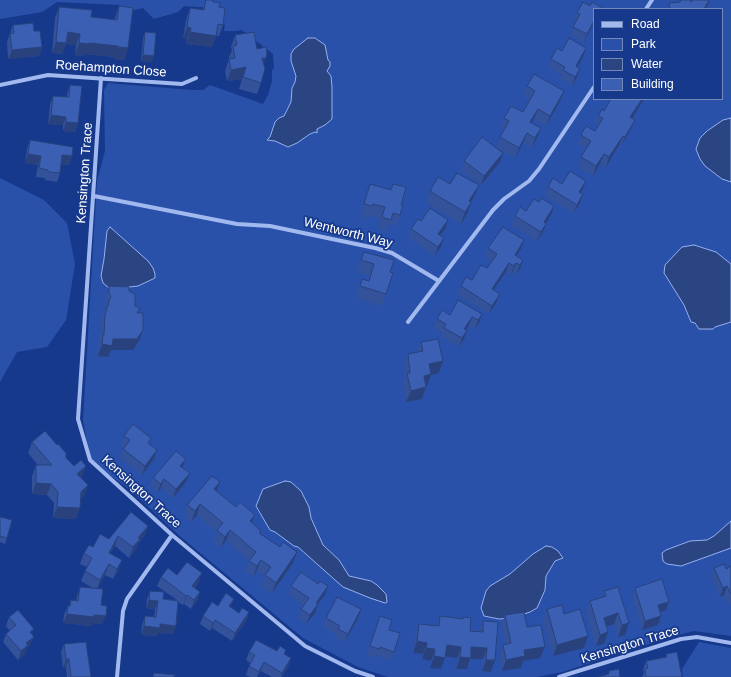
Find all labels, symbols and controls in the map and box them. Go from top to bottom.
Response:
legend [593,8,723,100]
text: Road [631,17,660,31]
text: Park [631,37,656,51]
street label: Roehampton Close [55,57,167,81]
text: Water [631,57,663,71]
text: Building [631,77,674,91]
street label: Kensington Trace [74,122,96,224]
street label: Wentworth Way [302,214,394,252]
street label: Kensington Trace [98,452,184,532]
street label: Kensington Trace [579,623,681,667]

